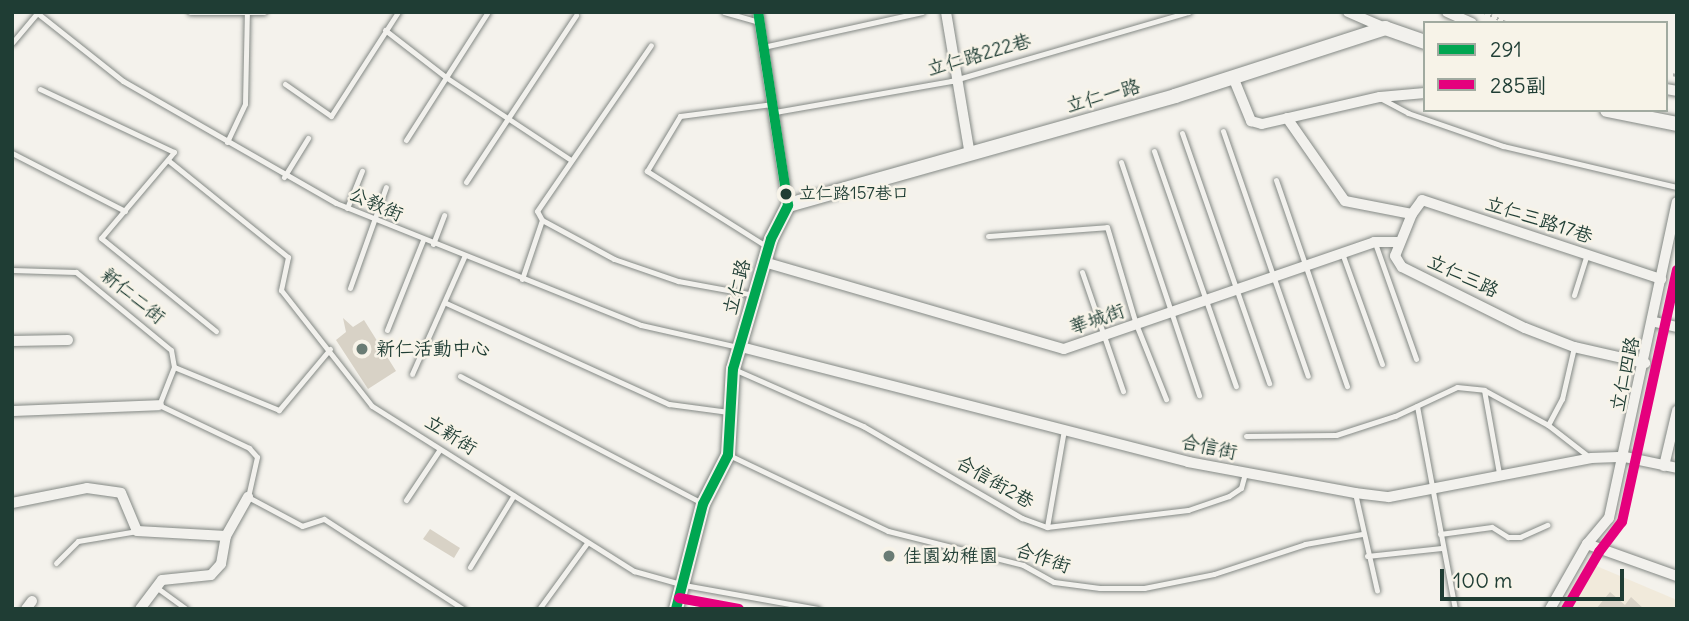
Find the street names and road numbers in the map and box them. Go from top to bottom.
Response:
street label: 立仁路222巷 [924,29,1034,81]
street label: 立仁一路 [1063,75,1143,117]
street label: 公教街 [345,182,407,226]
street label: 立仁三路17巷 [1482,192,1596,248]
street label: 立仁三路 [1424,250,1502,302]
street label: 立仁路 [719,257,755,317]
street label: 新仁二街 [96,263,170,329]
street label: 華城街 [1066,299,1128,339]
street label: 立仁四路 [1606,334,1644,414]
street label: 立新街 [421,410,481,460]
street label: 合信街 [1179,430,1239,464]
street label: 合信街2巷 [952,451,1038,513]
street label: 合作街 [1012,538,1074,578]

